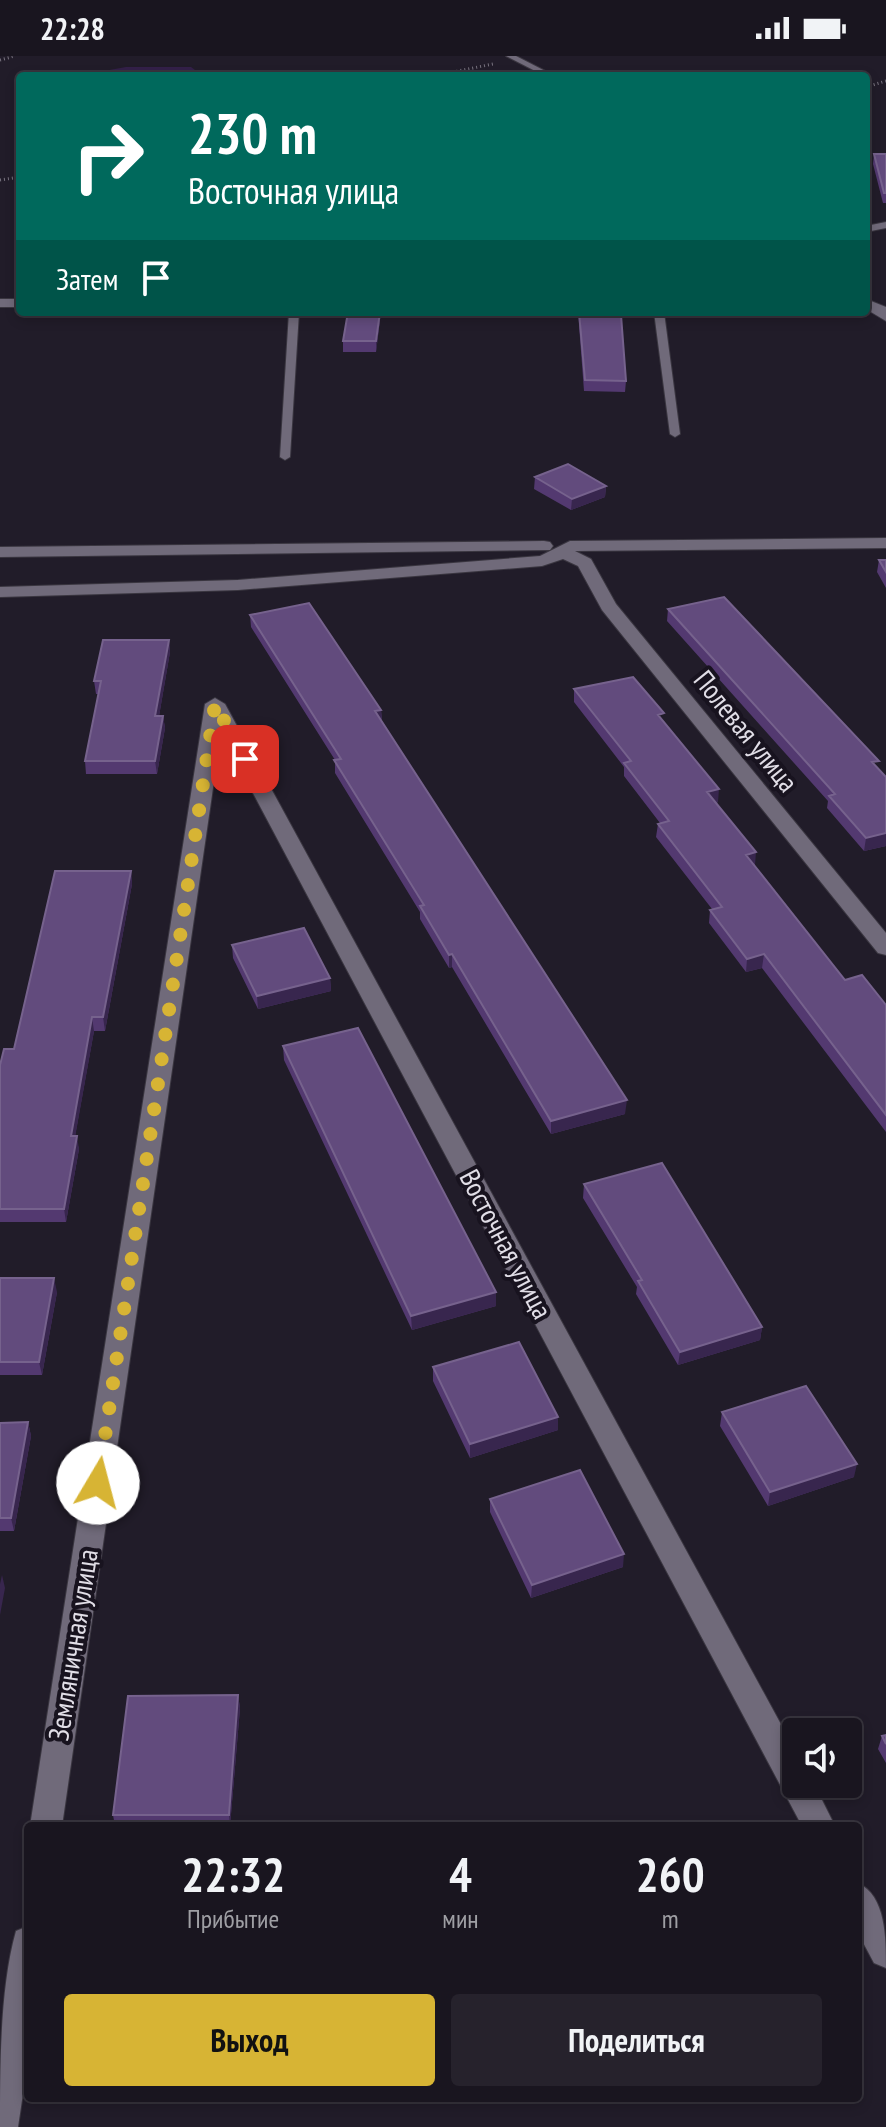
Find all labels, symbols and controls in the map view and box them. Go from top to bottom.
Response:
text: 22:28 [40,9,105,48]
text: 230 m [188,97,317,169]
icon: right [56,104,160,208]
text: Восточная улица [188,167,399,214]
icon: arrive [134,256,178,300]
text: Затем [56,259,118,298]
street label: Полевая улица [686,662,807,799]
pin [211,725,279,793]
icon: arrive [223,737,267,781]
street label: Восточная улица [452,1163,561,1325]
position arrow [56,1441,140,1525]
street label: Земляничная улица [39,1546,106,1743]
map controls [782,1718,862,1798]
button: sound [782,1718,862,1798]
text: 22:32 [181,1843,285,1905]
text: 4 [449,1843,472,1905]
text: 260 [636,1843,705,1905]
text: Прибытие [187,1902,279,1935]
text: мин [442,1902,479,1935]
text: m [662,1902,679,1935]
button: Выход [64,1994,435,2086]
button: Поделиться [451,1994,822,2086]

